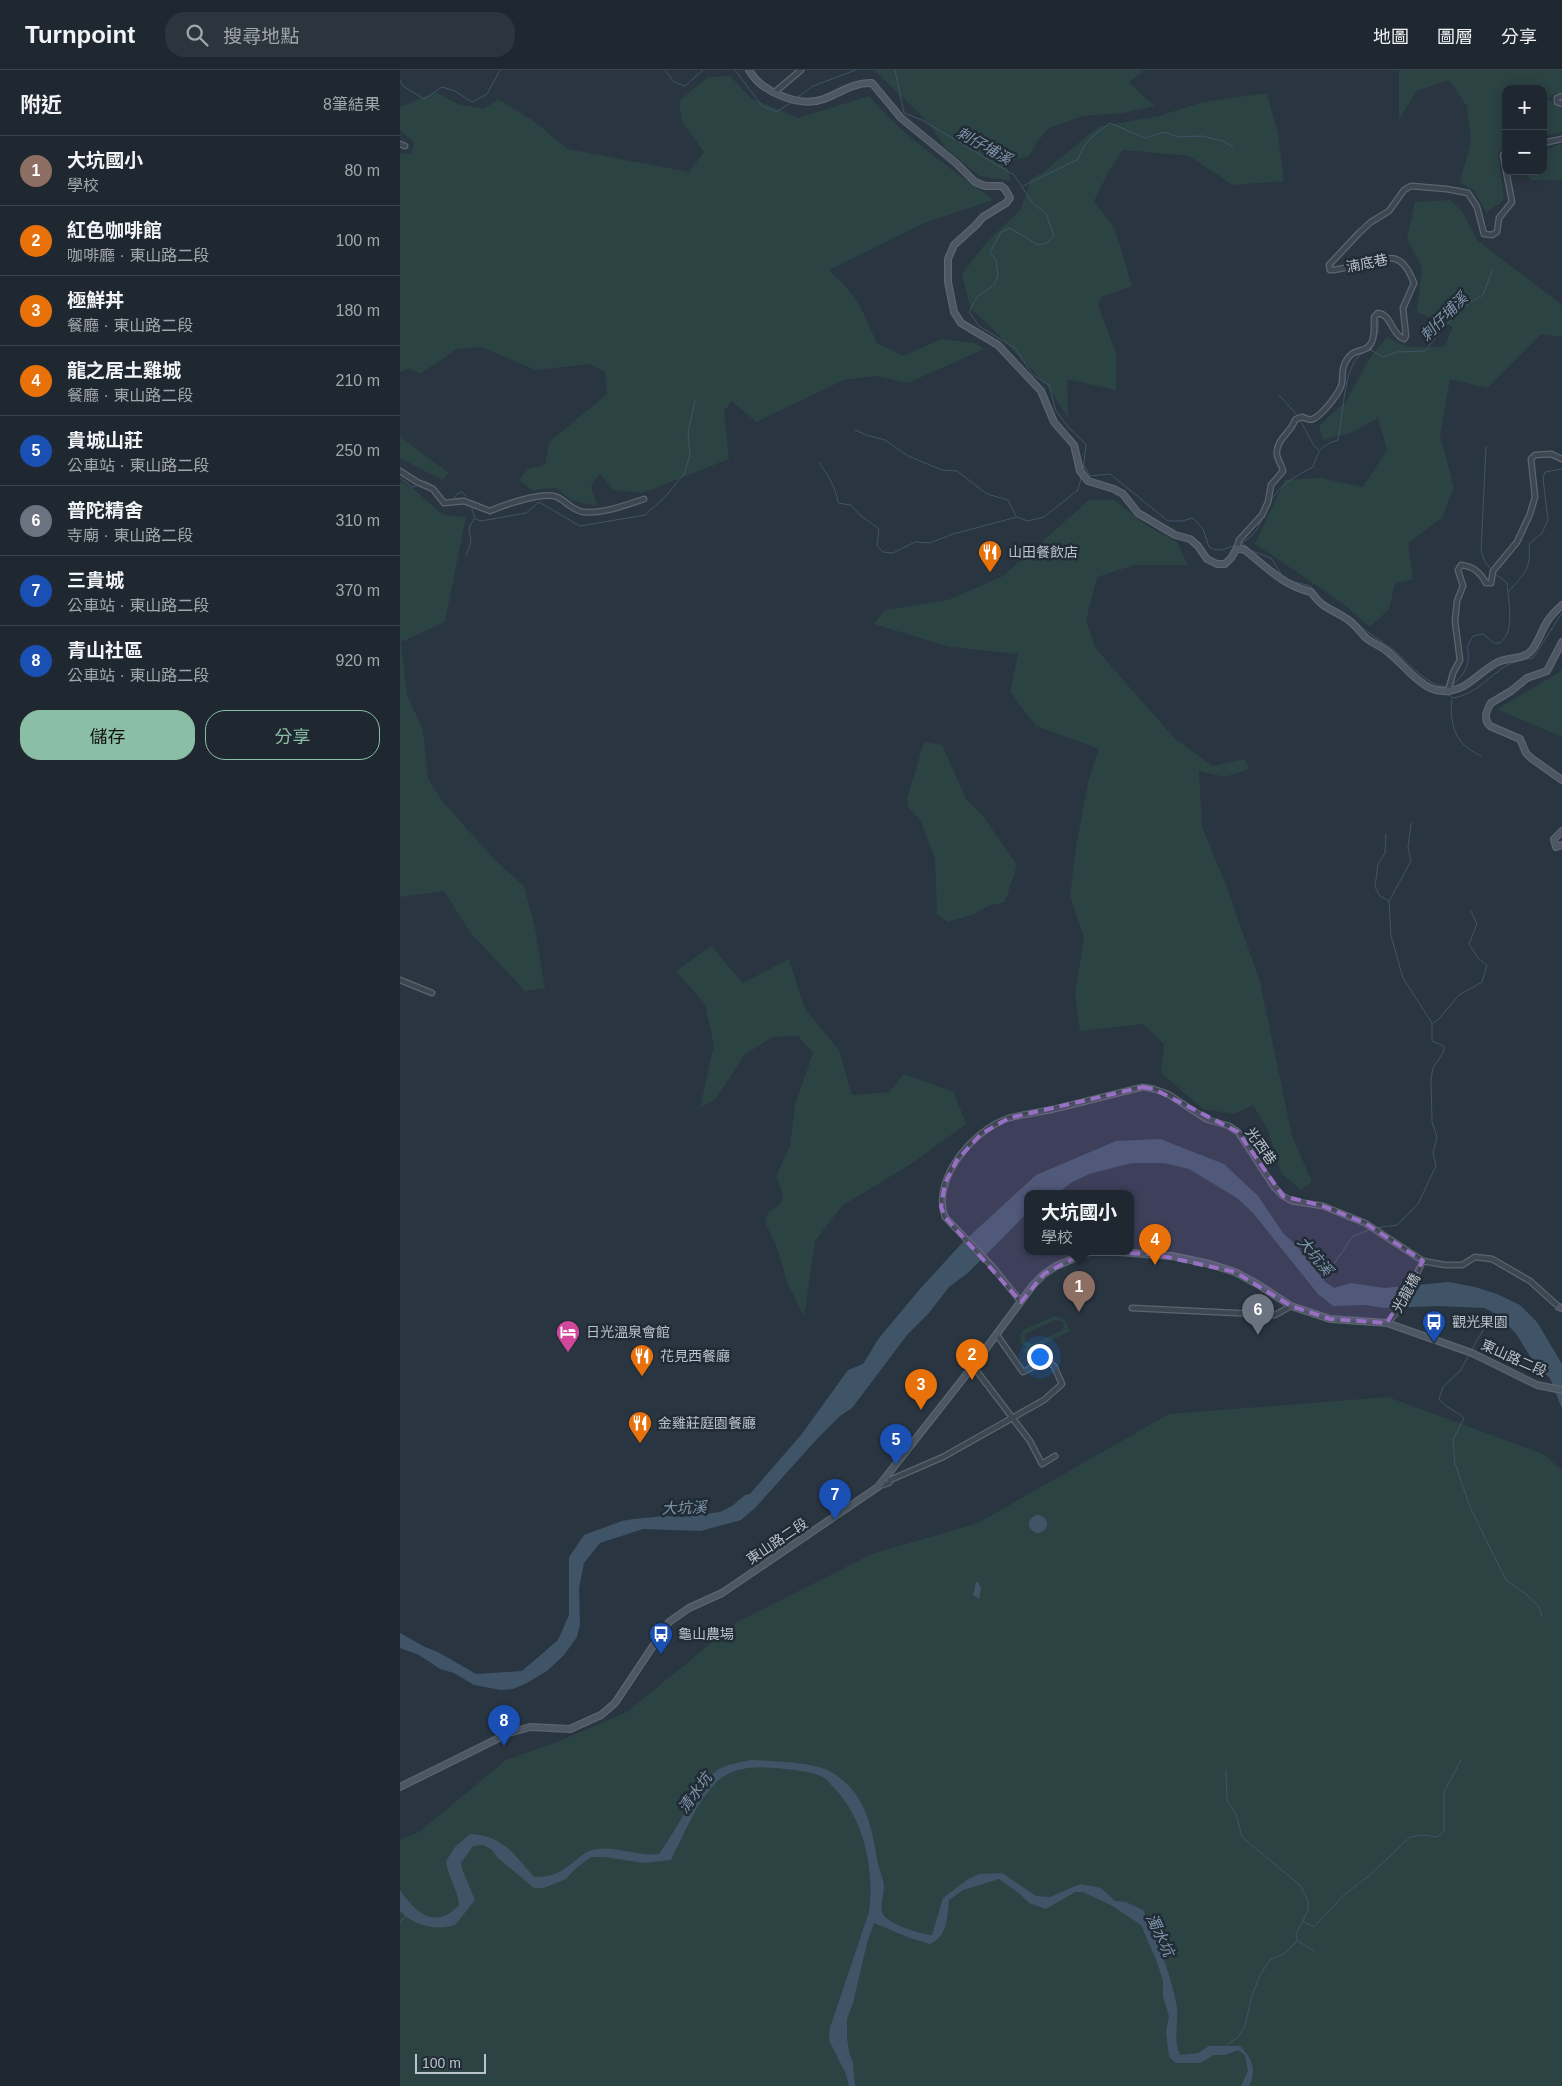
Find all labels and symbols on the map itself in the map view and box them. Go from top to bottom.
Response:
water label: 刺仔埔溪 [954,124,1016,169]
street label: 湳底巷 [1345,251,1389,275]
water label: 刺仔埔溪 [1417,288,1472,344]
restaurant icon: 山田餐飲店 [977,539,1003,573]
place label: 山田餐飲店 [1008,544,1078,560]
street label: 光西巷 [1242,1124,1280,1168]
pin: 4 [1139,1224,1171,1265]
water label: 大坑溪 [1294,1233,1338,1280]
pin: 1 [1063,1271,1095,1312]
street label: 光龍橋 [1389,1271,1423,1315]
pin: 6 [1242,1294,1274,1335]
bus stop icon: 觀光果園 [1421,1309,1447,1343]
place label: 觀光果園 [1452,1314,1508,1330]
hotel icon: 日光溫泉會館 [555,1319,581,1353]
place label: 日光溫泉會館 [586,1324,670,1340]
street label: 東山路二段 [1479,1336,1549,1380]
pin: 2 [956,1339,988,1380]
restaurant icon: 花見西餐廳 [629,1343,655,1377]
your location [1027,1344,1053,1370]
place label: 花見西餐廳 [660,1348,730,1364]
pin: 3 [905,1369,937,1410]
restaurant icon: 金雞莊庭園餐廳 [627,1410,653,1444]
place label: 金雞莊庭園餐廳 [658,1415,756,1431]
pin: 5 [880,1424,912,1465]
pin: 7 [819,1479,851,1520]
water label: 大坑溪 [661,1498,709,1517]
street label: 東山路二段 [744,1515,810,1567]
bus stop icon: 龜山農場 [648,1621,674,1655]
place label: 龜山農場 [678,1626,734,1642]
pin: 8 [488,1705,520,1746]
water label: 清水坑 [674,1768,716,1816]
water label: 濁水坑 [1143,1911,1179,1961]
scale bar [415,2051,486,2074]

